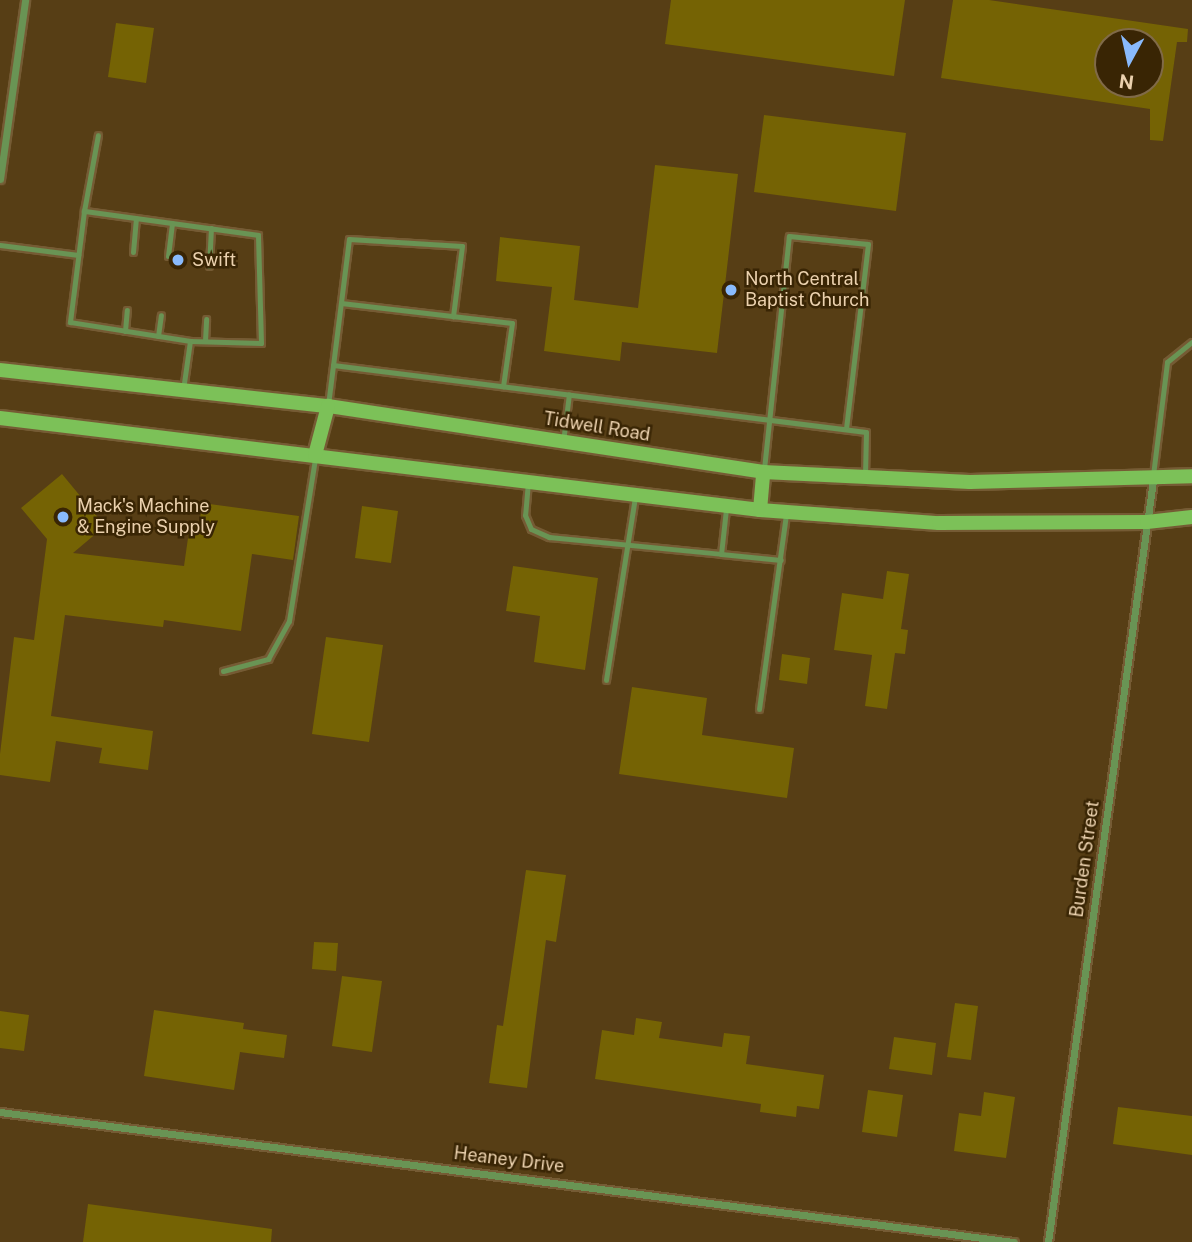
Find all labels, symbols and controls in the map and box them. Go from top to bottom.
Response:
north arrow [1094,28,1164,98]
text: N [1117,70,1135,94]
place label: Swift [192,249,236,271]
marker: Swift [170,252,186,268]
place label: North Central Baptist Church [745,269,869,312]
marker: North Central Baptist Church [723,282,739,298]
street label: Tidwell Road [542,408,652,446]
place label: Mack's Machine & Engine Supply [77,496,215,538]
marker: Mack's Machine & Engine Supply [55,509,71,525]
street label: Burden Street [1066,799,1104,919]
street label: Heaney Drive [452,1143,566,1177]

